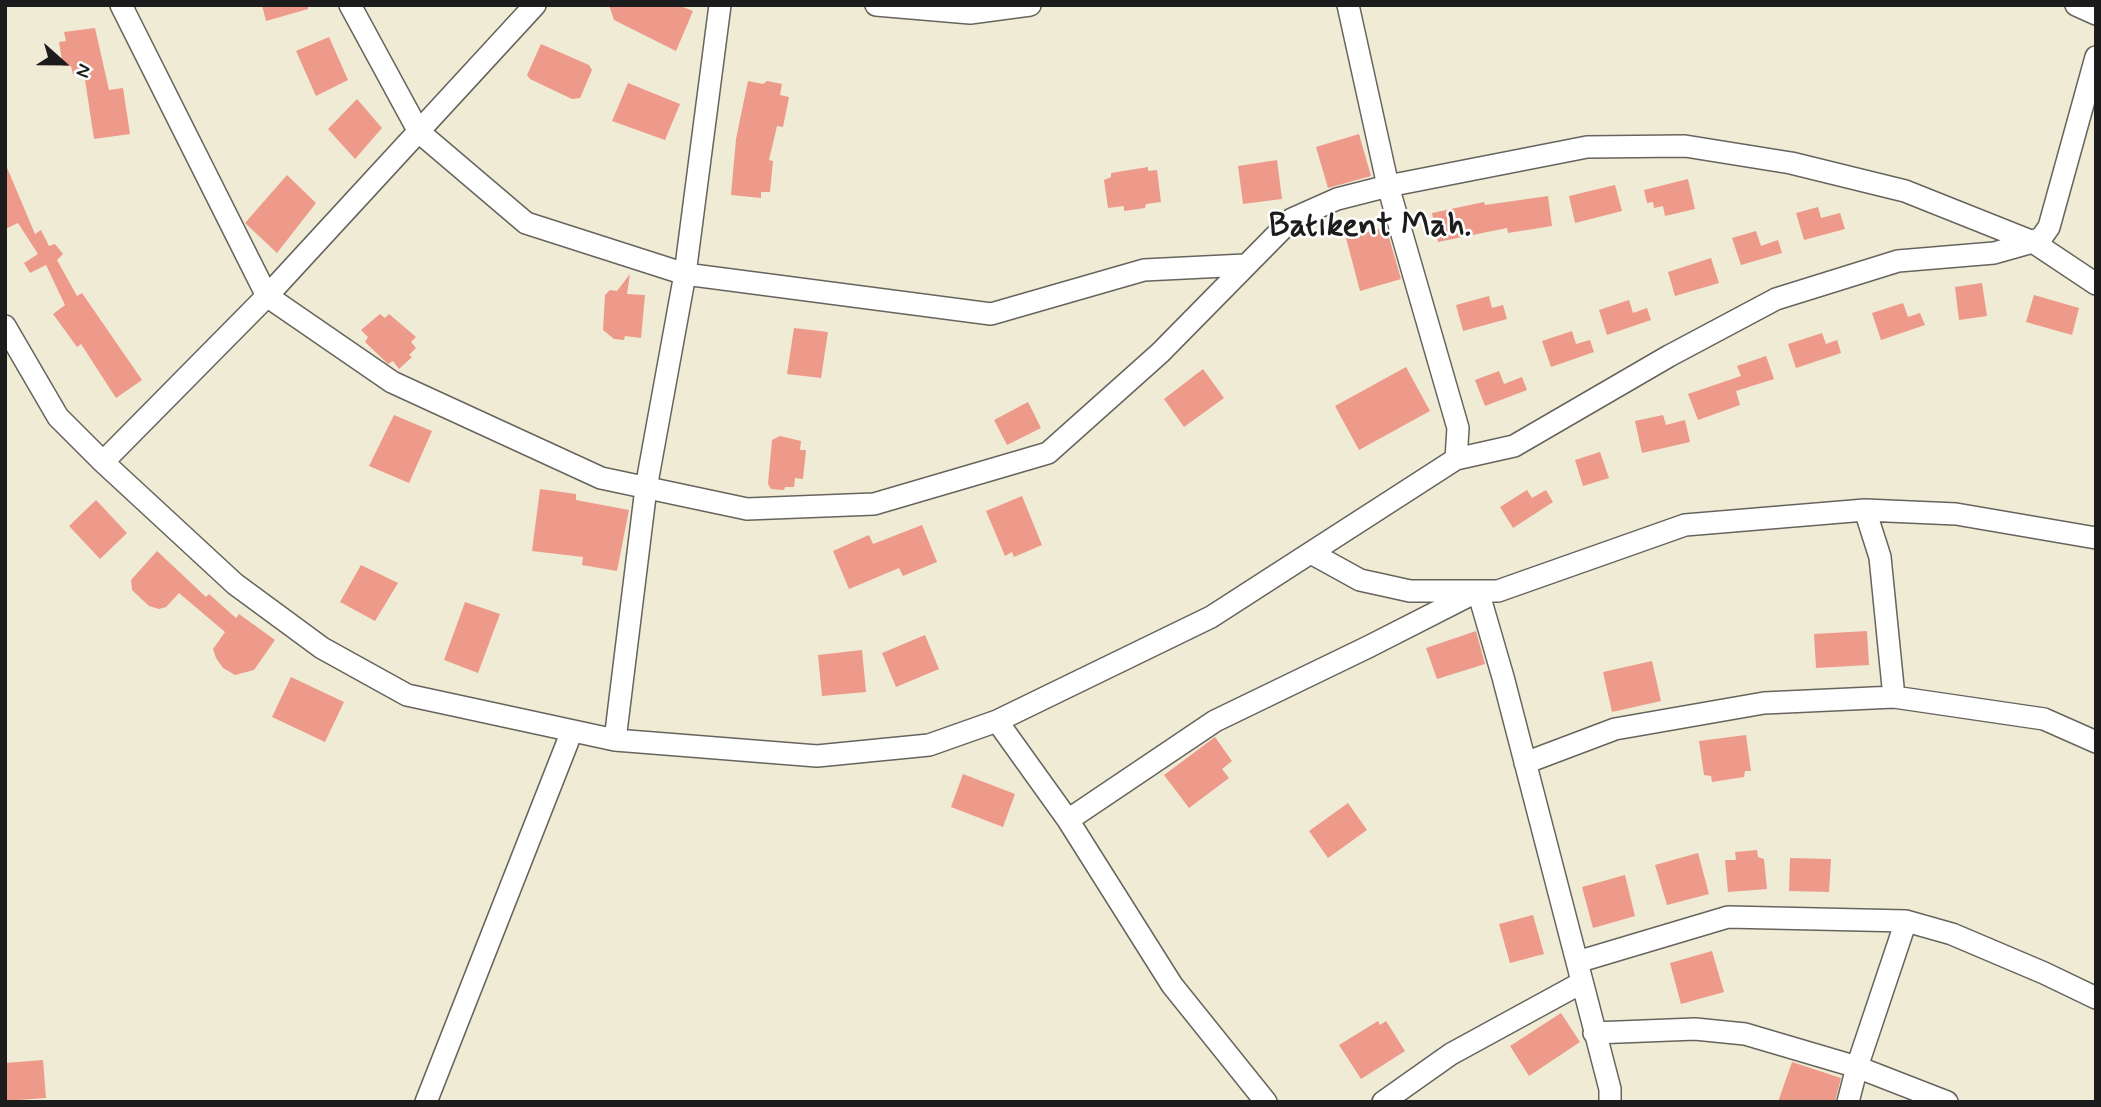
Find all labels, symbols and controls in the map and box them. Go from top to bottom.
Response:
north arrow [28,28,98,98]
text: N [69,60,97,81]
district label: Batıkent Mah. [1269,208,1471,248]

